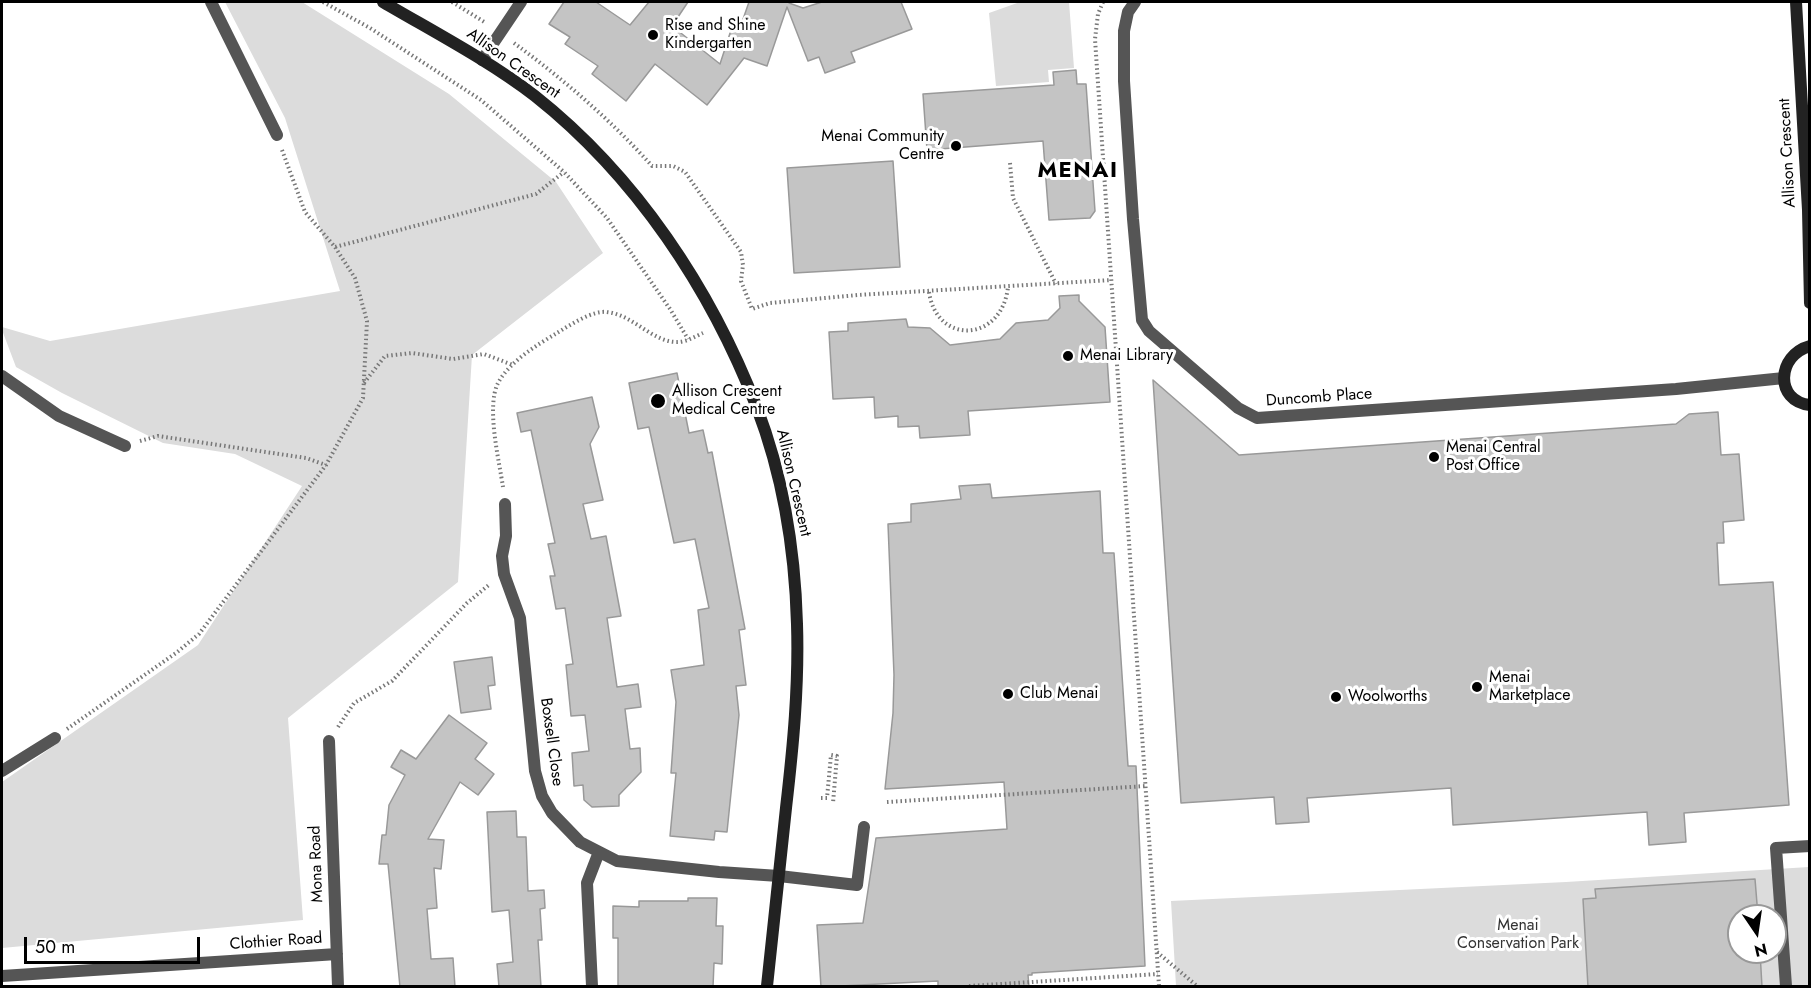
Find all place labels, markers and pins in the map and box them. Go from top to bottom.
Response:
place label: Rise and Shine Kindergarten [665,16,766,54]
marker: Rise and Shine Kindergarten [646,28,660,42]
place label: Menai Community Centre [821,127,944,165]
marker: Menai Community Centre [949,139,963,153]
place label: Menai Library [1080,346,1173,366]
marker: Menai Library [1061,349,1075,363]
place label: Allison Crescent Medical Centre [672,382,781,420]
marker: Allison Crescent Medical Centre [649,392,667,410]
place label: Menai Central Post Office [1446,438,1541,476]
marker: Menai Central Post Office [1427,450,1441,464]
place label: Menai Marketplace [1489,668,1570,706]
marker: Menai Marketplace [1470,680,1484,694]
place label: Club Menai [1020,684,1098,704]
marker: Club Menai [1001,687,1015,701]
place label: Woolworths [1348,687,1427,707]
marker: Woolworths [1329,690,1343,704]

